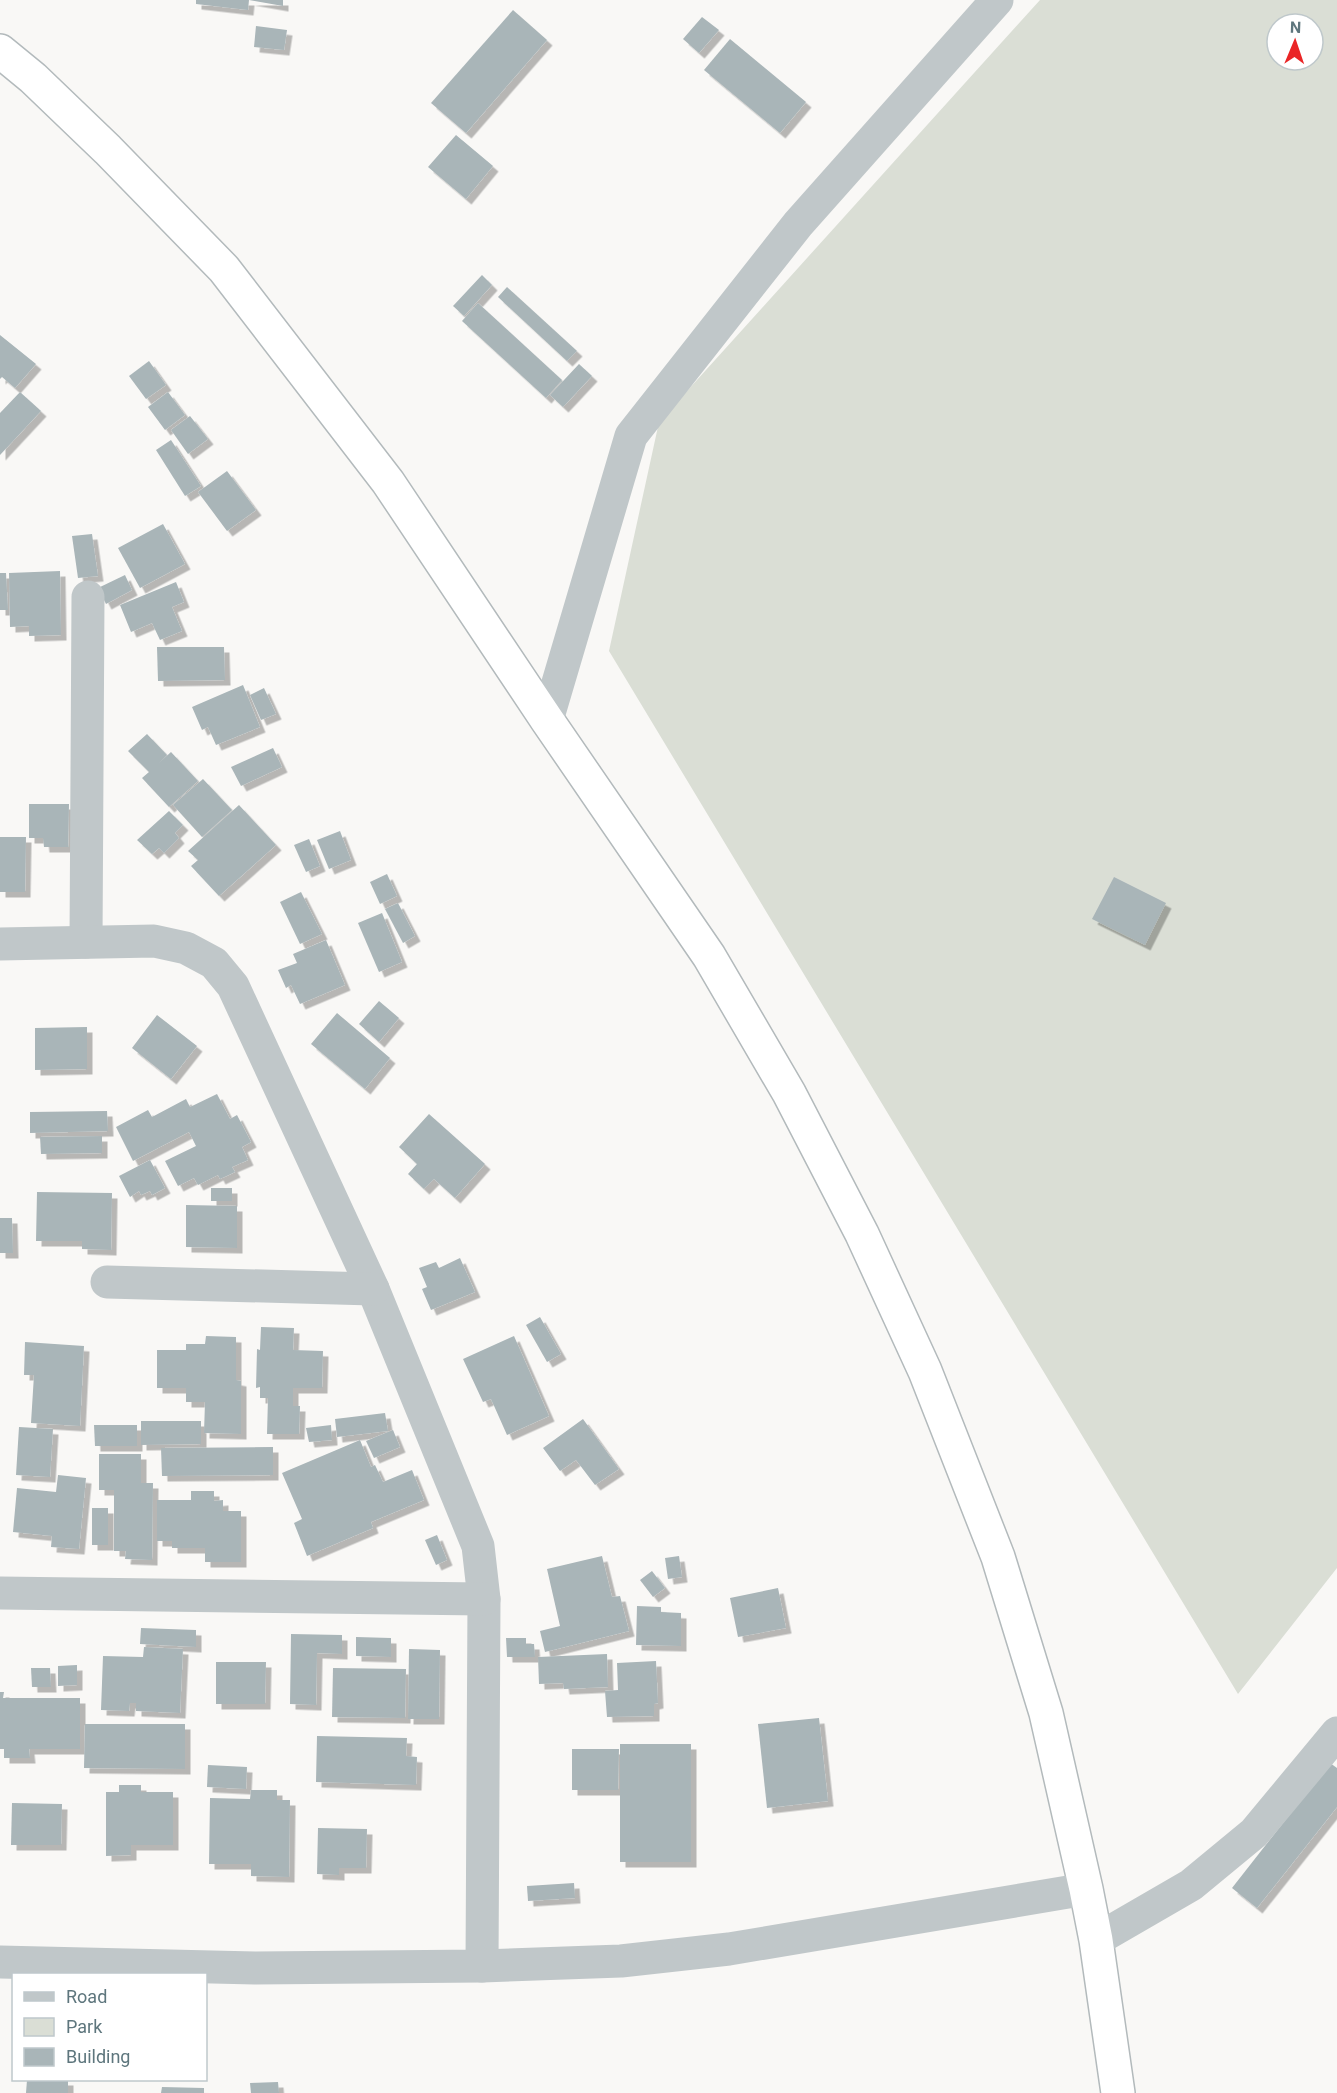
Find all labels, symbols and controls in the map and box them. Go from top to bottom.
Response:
north arrow [1265,12,1325,72]
text: N [1290,18,1301,37]
legend [12,1973,207,2081]
text: Road [66,1986,107,2007]
text: Park [66,2016,103,2037]
text: Building [66,2046,130,2067]

